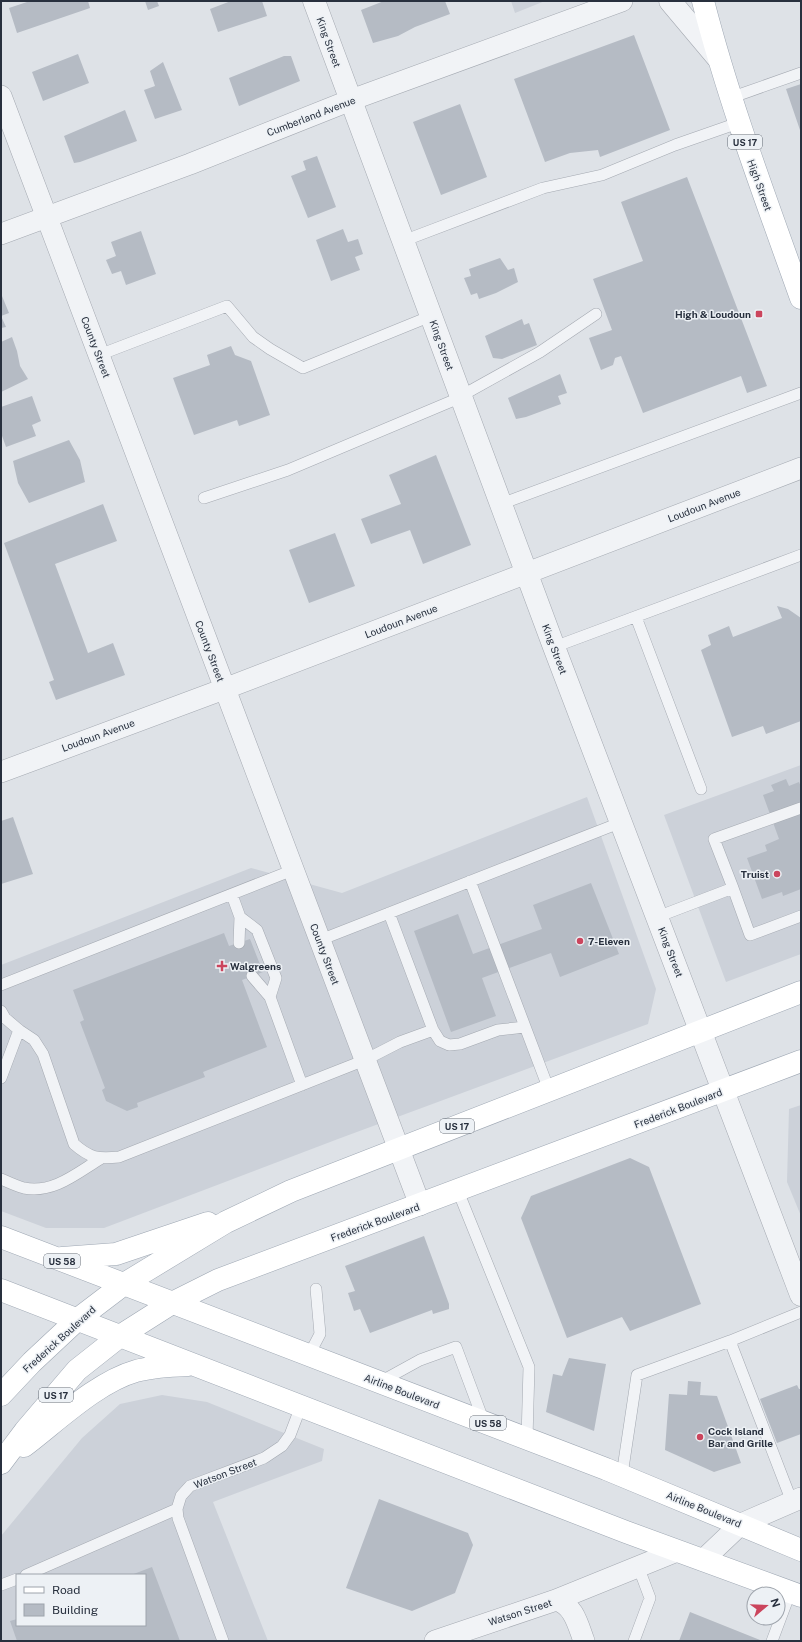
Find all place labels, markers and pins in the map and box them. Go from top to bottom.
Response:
place label: High & Loudoun [675,308,751,320]
marker: High & Loudoun [754,309,764,319]
place label: Truist [741,868,769,880]
marker: Truist [772,869,782,879]
place label: 7-Eleven [588,935,630,947]
marker: 7-Eleven [575,936,585,946]
place label: Walgreens [230,960,281,972]
marker: Walgreens [217,961,227,971]
place label: Cock Island Bar and Grille [708,1425,773,1449]
marker: Cock Island Bar and Grille [695,1432,705,1442]

